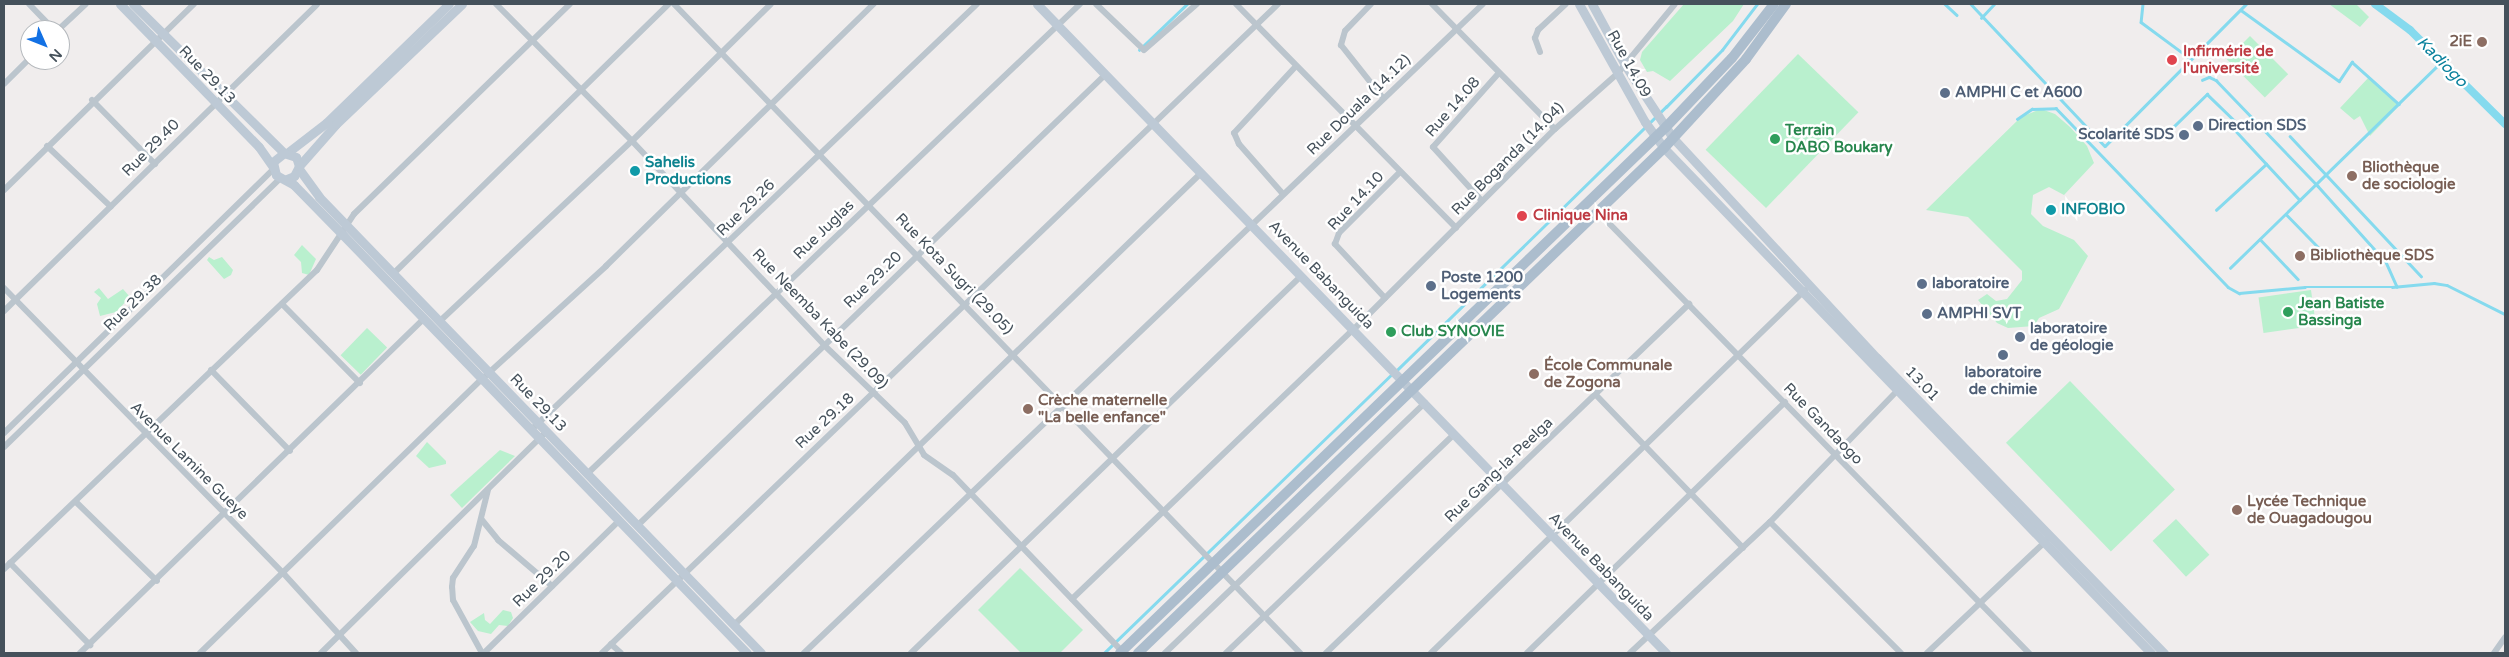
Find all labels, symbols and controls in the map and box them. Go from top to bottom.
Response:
north arrow [20,20,70,70]
street label: Rue 14.09 [1603,27,1655,101]
water label: Kadiogo [2413,33,2471,91]
place label: 2iE [2449,33,2472,51]
marker: 2iE [2476,36,2488,48]
street label: Rue 29.13 [175,42,239,108]
place label: Infirmérie de l'université [2183,42,2273,77]
text: N [45,45,65,65]
street label: Rue Douala (14.12) [1304,51,1414,159]
marker: Infirmérie de l'université [2165,53,2179,67]
street label: Rue 14.08 [1422,73,1484,141]
place label: AMPHI C et A600 [1955,84,2082,102]
marker: AMPHI C et A600 [1939,87,1951,99]
street label: Rue Boganda (14.04) [1448,99,1568,219]
street label: Rue 29.40 [119,116,183,180]
place label: Direction SDS [2208,117,2306,135]
marker: Direction SDS [2192,120,2204,132]
place label: Terrain DABO Boukary [1785,121,1893,156]
place label: Scolarité SDS [2078,126,2174,144]
marker: Scolarité SDS [2178,129,2190,141]
marker: Terrain DABO Boukary [1769,133,1781,145]
place label: Sahelis Productions [645,153,731,188]
place label: Bliothèque de sociologie [2362,158,2456,193]
marker: Sahelis Productions [629,165,641,177]
street label: Rue 14.10 [1324,168,1388,234]
marker: Bliothèque de sociologie [2346,170,2358,182]
street label: Rue 29.26 [713,176,779,240]
street label: Rue Juglas [790,197,858,263]
place label: INFOBIO [2061,201,2125,219]
marker: INFOBIO [2045,204,2057,216]
place label: Clinique Nina [1533,207,1628,225]
marker: Clinique Nina [1515,209,1529,223]
street label: Rue Kota Sugri (29.05) [891,210,1017,338]
street label: Avenue Babanguida [1265,217,1377,333]
street label: Rue Neemba Kabe (29.09) [748,245,892,393]
place label: Bibliothèque SDS [2310,247,2434,265]
street label: Rue 29.20 [840,248,906,312]
marker: Bibliothèque SDS [2294,250,2306,262]
place label: Poste 1200 Logements [1441,268,1523,303]
street label: Rue 29.38 [100,271,166,335]
place label: laboratoire [1932,275,2009,293]
marker: laboratoire [1916,278,1928,290]
marker: Poste 1200 Logements [1425,280,1437,292]
place label: Jean Batiste Bassinga [2298,294,2384,329]
place label: AMPHI SVT [1937,305,2021,323]
marker: Jean Batiste Bassinga [2282,306,2294,318]
marker: AMPHI SVT [1921,308,1933,320]
place label: laboratoire de géologie [2030,319,2113,354]
place label: Club SYNOVIE [1401,323,1505,341]
marker: Club SYNOVIE [1385,326,1397,338]
marker: laboratoire de géologie [2014,331,2026,343]
marker: laboratoire de chimie [1997,349,2009,361]
place label: École Communale de Zogona [1544,356,1672,391]
street label: 13.01 [1901,363,1943,405]
place label: laboratoire de chimie [1964,363,2042,398]
marker: École Communale de Zogona [1528,368,1540,380]
street label: Rue 29.13 [506,370,570,436]
street label: Rue Gandaogo [1779,379,1867,469]
street label: Rue 29.18 [792,389,858,453]
place label: Crèche maternelle "La belle enfance" [1038,391,1167,426]
street label: Avenue Lamine Gueye [126,398,252,524]
marker: Crèche maternelle "La belle enfance" [1022,403,1034,415]
street label: Rue Gang-la-Peelga [1441,414,1557,526]
place label: Lycée Technique de Ouagadougou [2247,492,2372,527]
marker: Lycée Technique de Ouagadougou [2231,504,2243,516]
street label: Avenue Babanguida [1545,509,1657,625]
street label: Rue 29.20 [509,547,575,611]

